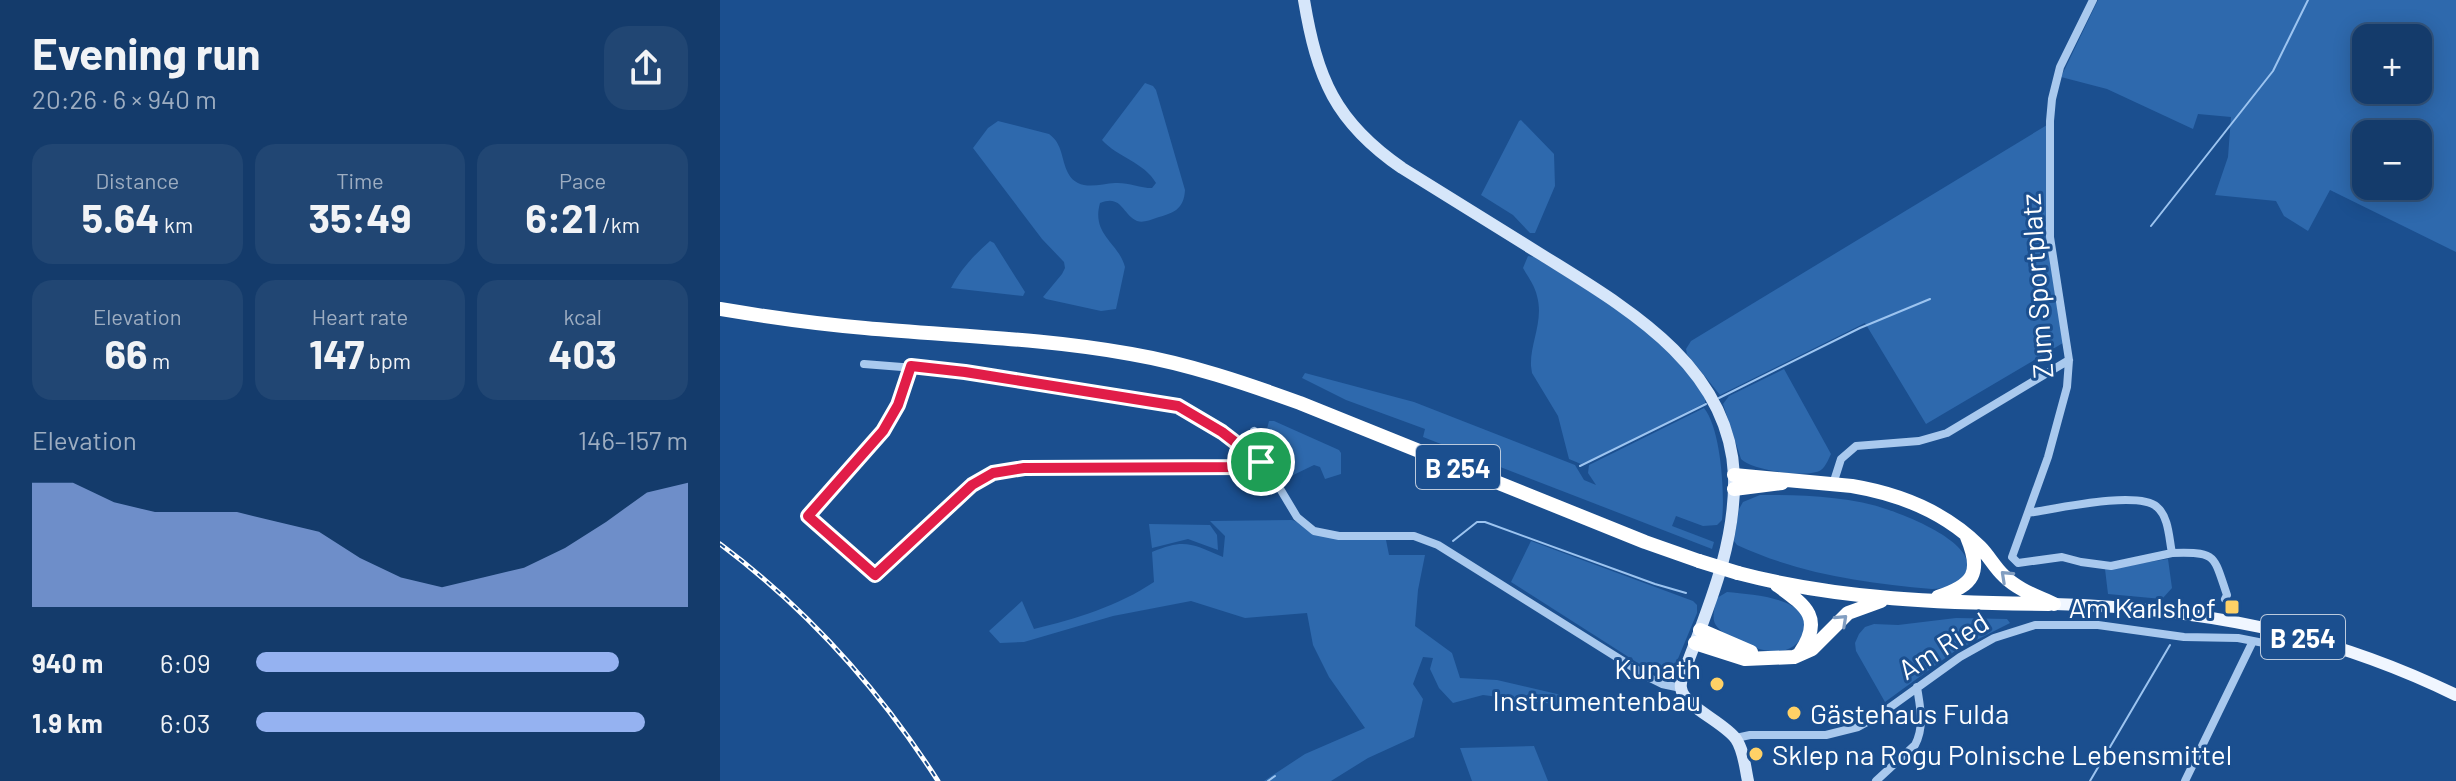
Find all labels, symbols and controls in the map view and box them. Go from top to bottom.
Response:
map controls [2352,24,2432,200]
button: + [2352,24,2432,104]
text: Evening run [32,26,261,79]
button: share [604,26,688,110]
text: 20:26 · 6 × 940 m [32,83,217,114]
button: − [2352,120,2432,200]
text: Distance [95,167,179,193]
text: Time [336,167,384,193]
text: Pace [559,167,606,193]
street label: Zum Sportplatz [2013,192,2059,380]
text: 5.64 [81,193,160,241]
text: 35:49 [308,193,412,241]
text: 6:21 [525,193,598,241]
text: km [160,211,193,237]
text: /km [598,211,640,237]
text: Elevation [93,303,182,329]
text: Heart rate [312,303,408,329]
text: kcal [563,303,602,329]
text: 66 [105,329,148,377]
text: 147 [309,329,364,377]
text: 403 [548,329,617,377]
text: m [148,347,170,373]
text: bpm [364,347,411,373]
text: Elevation [32,424,137,455]
text: 146–157 m [578,424,688,455]
pin [1227,428,1295,496]
icon: arrive [1239,440,1283,484]
road number: B 254 [1416,445,1500,489]
one-way arrow [2001,570,2015,585]
place label: Am Karlshof [2069,590,2216,624]
marker: Am Karlshof [2223,598,2241,616]
street label: Am Ried [1891,604,1995,686]
one-way arrow [1833,614,1847,629]
road number: B 254 [2261,615,2345,659]
text: 940 m [32,647,103,678]
text: 6:09 [160,647,210,678]
place label: Kunath Instrumentenbau [1492,651,1701,717]
marker: Kunath Instrumentenbau [1708,675,1726,693]
place label: Gästehaus Fulda [1810,696,2009,730]
marker: Gästehaus Fulda [1785,704,1803,722]
text: 1.9 km [32,707,103,738]
text: 6:03 [160,707,210,738]
place label: Sklep na Rogu Polnische Lebensmittel [1772,737,2232,771]
marker: Sklep na Rogu Polnische Lebensmittel [1747,745,1765,763]

